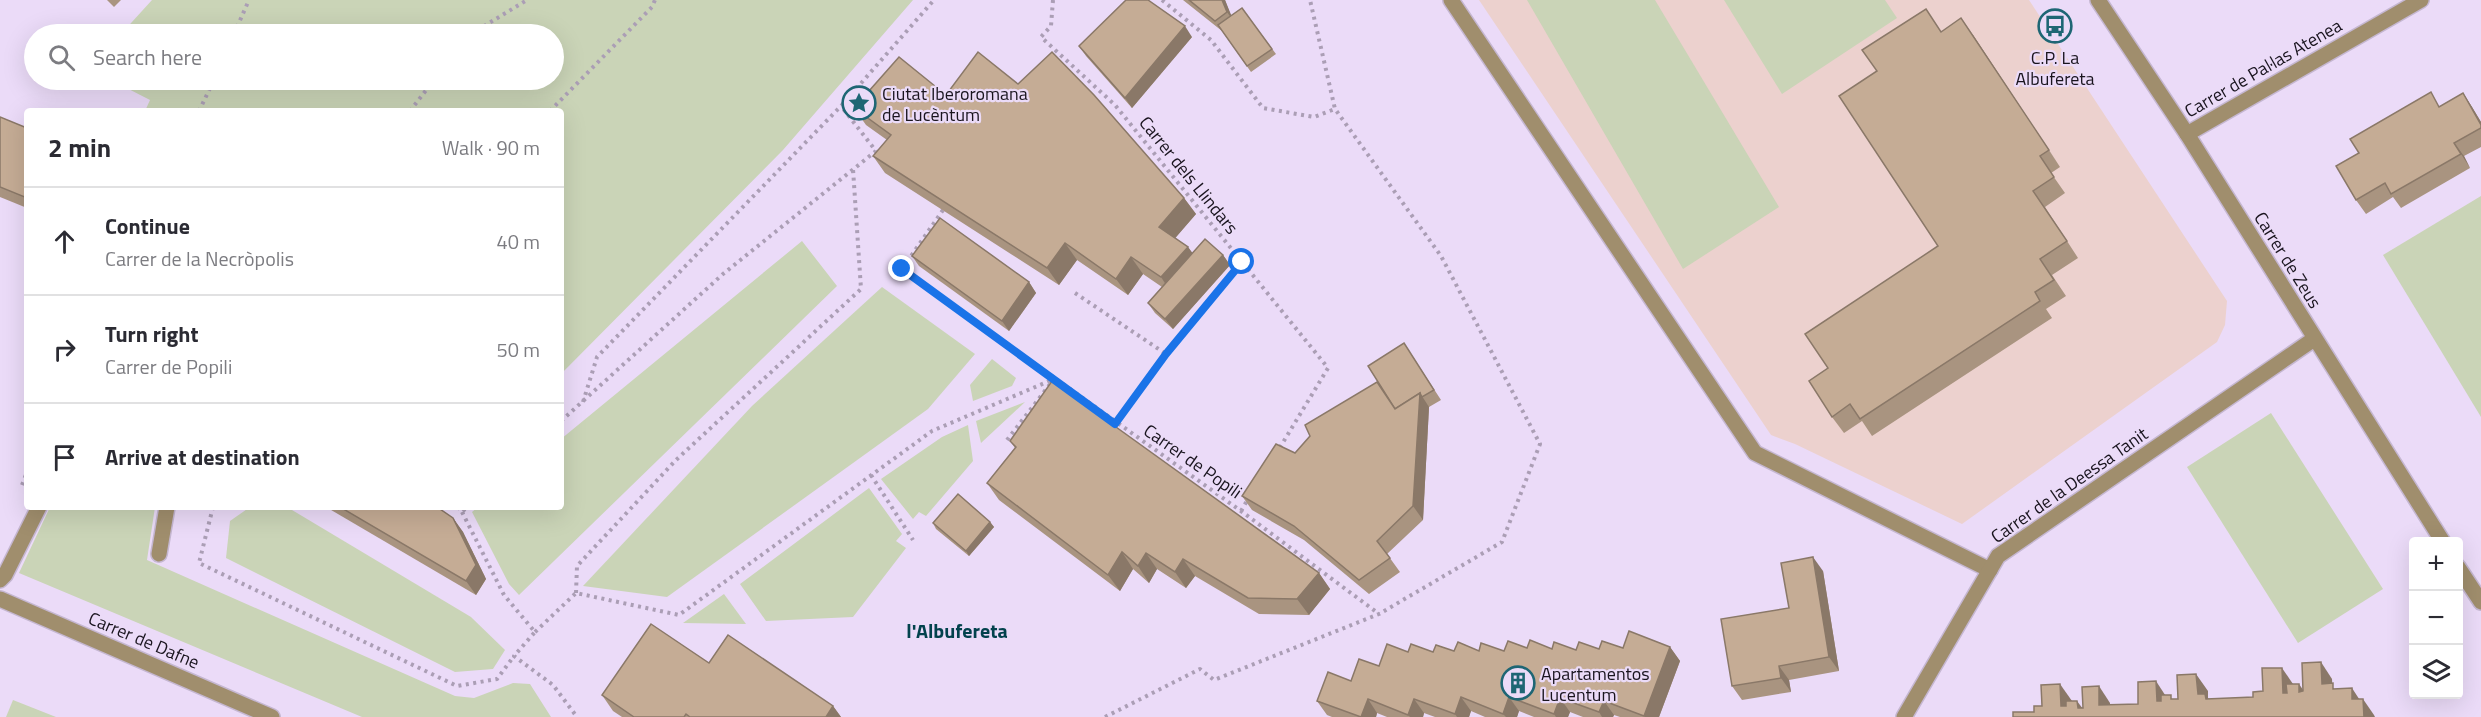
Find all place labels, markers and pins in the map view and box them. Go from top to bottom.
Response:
bus stop icon: C.P. La Albufereta [2037,8,2073,44]
place label: C.P. La Albufereta [2015,44,2095,92]
place label: Ciutat Iberoromana de Lucèntum [882,80,1028,128]
place icon: Ciutat Iberoromana de Lucèntum [841,85,877,121]
place label: Apartamentos Lucentum [1541,660,1650,708]
building icon: Apartamentos Lucentum [1500,665,1536,701]

